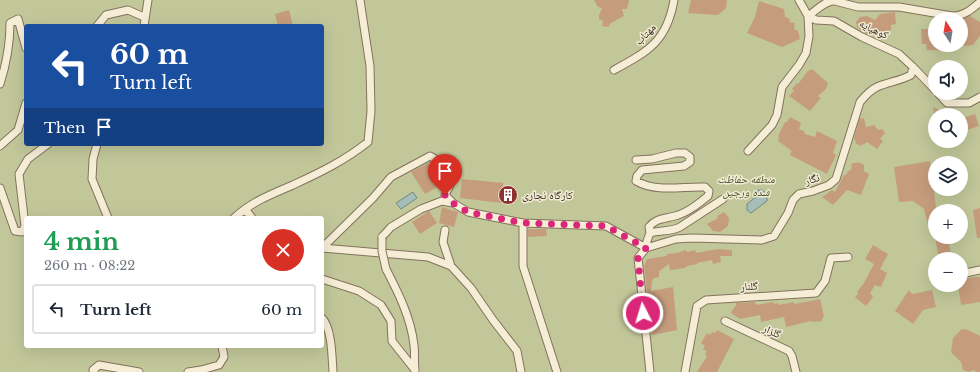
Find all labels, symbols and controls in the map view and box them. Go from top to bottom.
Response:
north arrow [928,12,968,52]
map controls [928,12,968,292]
street label: کوهپایه [857,16,891,42]
street label: مهتاب [631,20,659,48]
text: 60 m [110,37,188,72]
icon: left [44,40,96,92]
button: sound [928,60,968,100]
text: Turn left [110,72,192,94]
button: search [928,108,968,148]
icon: arrive [93,116,115,138]
text: Then [44,118,85,137]
pin [428,154,462,195]
button: layers [928,156,968,196]
icon: arrive [434,160,456,182]
street label: نگار [802,170,821,188]
park label: منطقه حفاظت شده ورجین [717,172,775,199]
building icon: کارگاه نجاری [497,184,519,206]
place label: کارگاه نجاری [522,188,573,202]
button: + [928,204,968,244]
text: 4 min [44,227,119,256]
button: close [262,229,304,271]
button: − [928,252,968,292]
text: 260 m · 08:22 [44,257,135,274]
street label: گلنار [739,279,759,294]
position arrow [622,292,664,334]
icon: left [46,298,68,320]
text: Turn left [80,300,151,319]
text: 60 m [261,300,302,319]
street label: گلزار [760,320,784,341]

